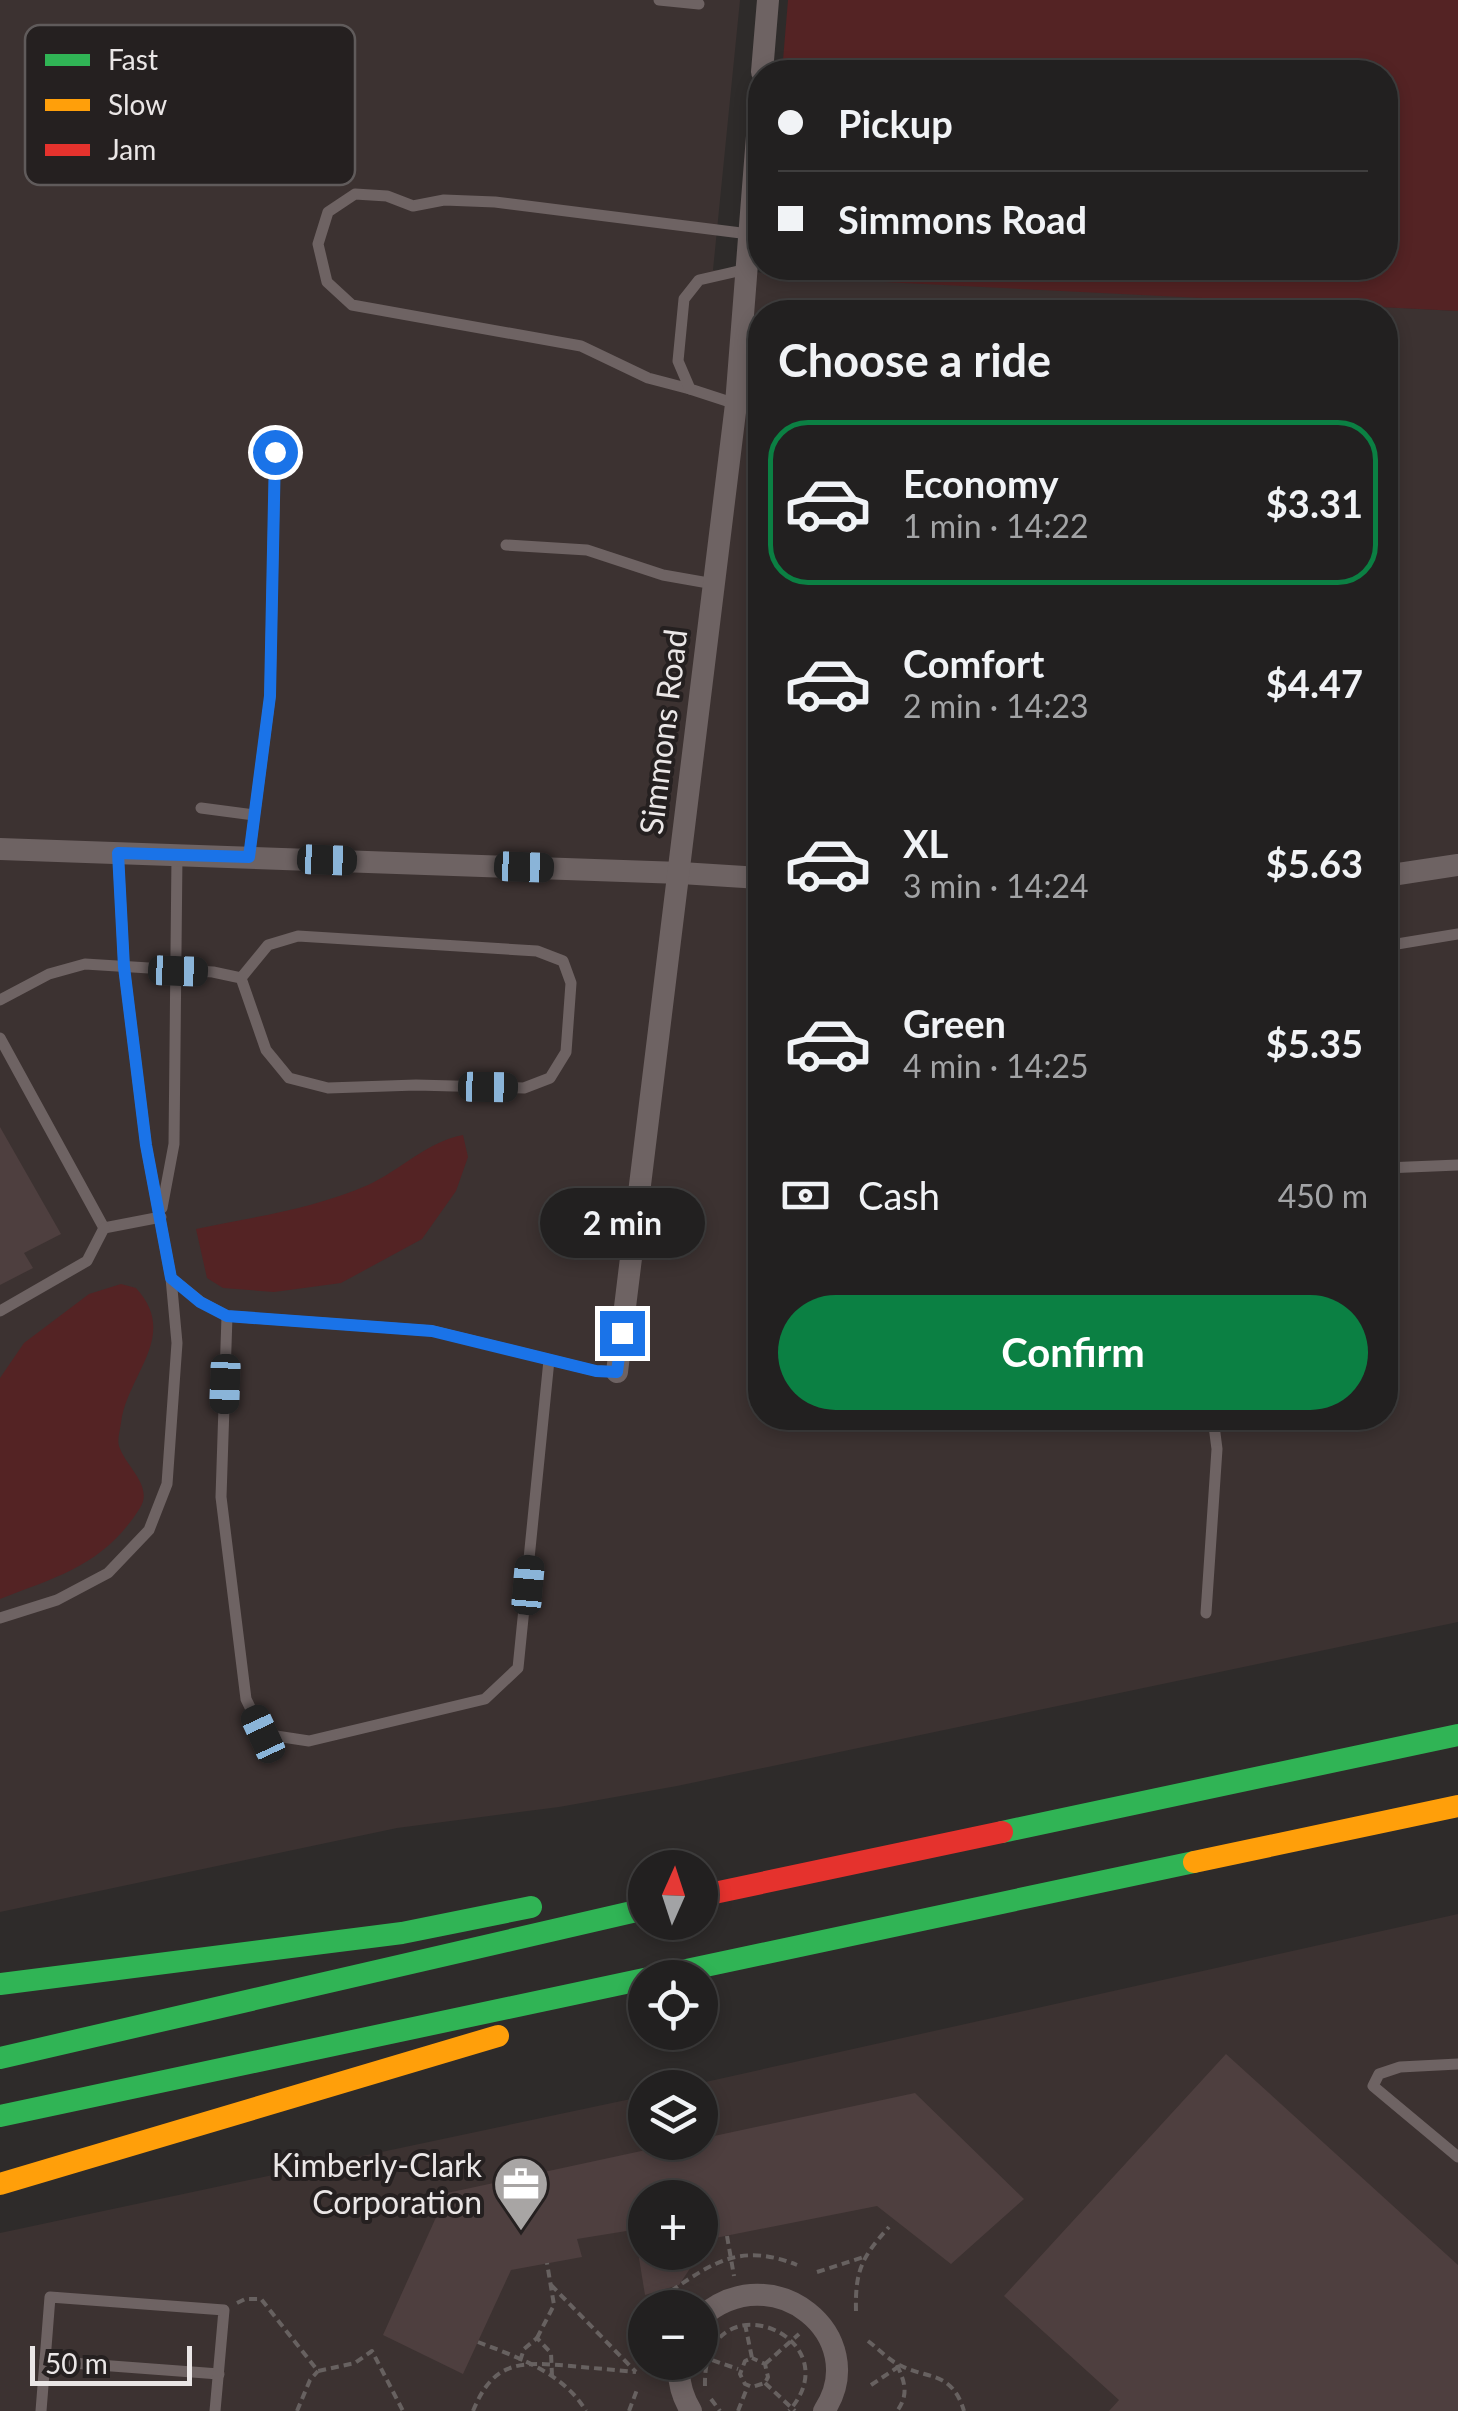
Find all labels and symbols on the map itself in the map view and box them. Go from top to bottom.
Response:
legend [25,25,355,185]
text: Fast [108,42,158,76]
text: Slow [108,87,167,121]
text: Jam [108,132,156,166]
route start [253,430,298,475]
street label: Simmons Road [631,627,694,837]
car [296,844,358,876]
car [493,851,555,883]
car [147,955,209,987]
car [458,1071,518,1103]
callout: 2 min [540,1188,704,1258]
route end [600,1311,645,1356]
car [209,1353,241,1415]
car [510,1554,546,1616]
car [237,1700,289,1768]
north arrow [628,1850,718,1940]
place label: Kimberly-Clark Corporation [272,2145,483,2221]
office icon: Kimberly-Clark Corporation [491,2154,551,2233]
scale bar [30,2341,192,2386]

